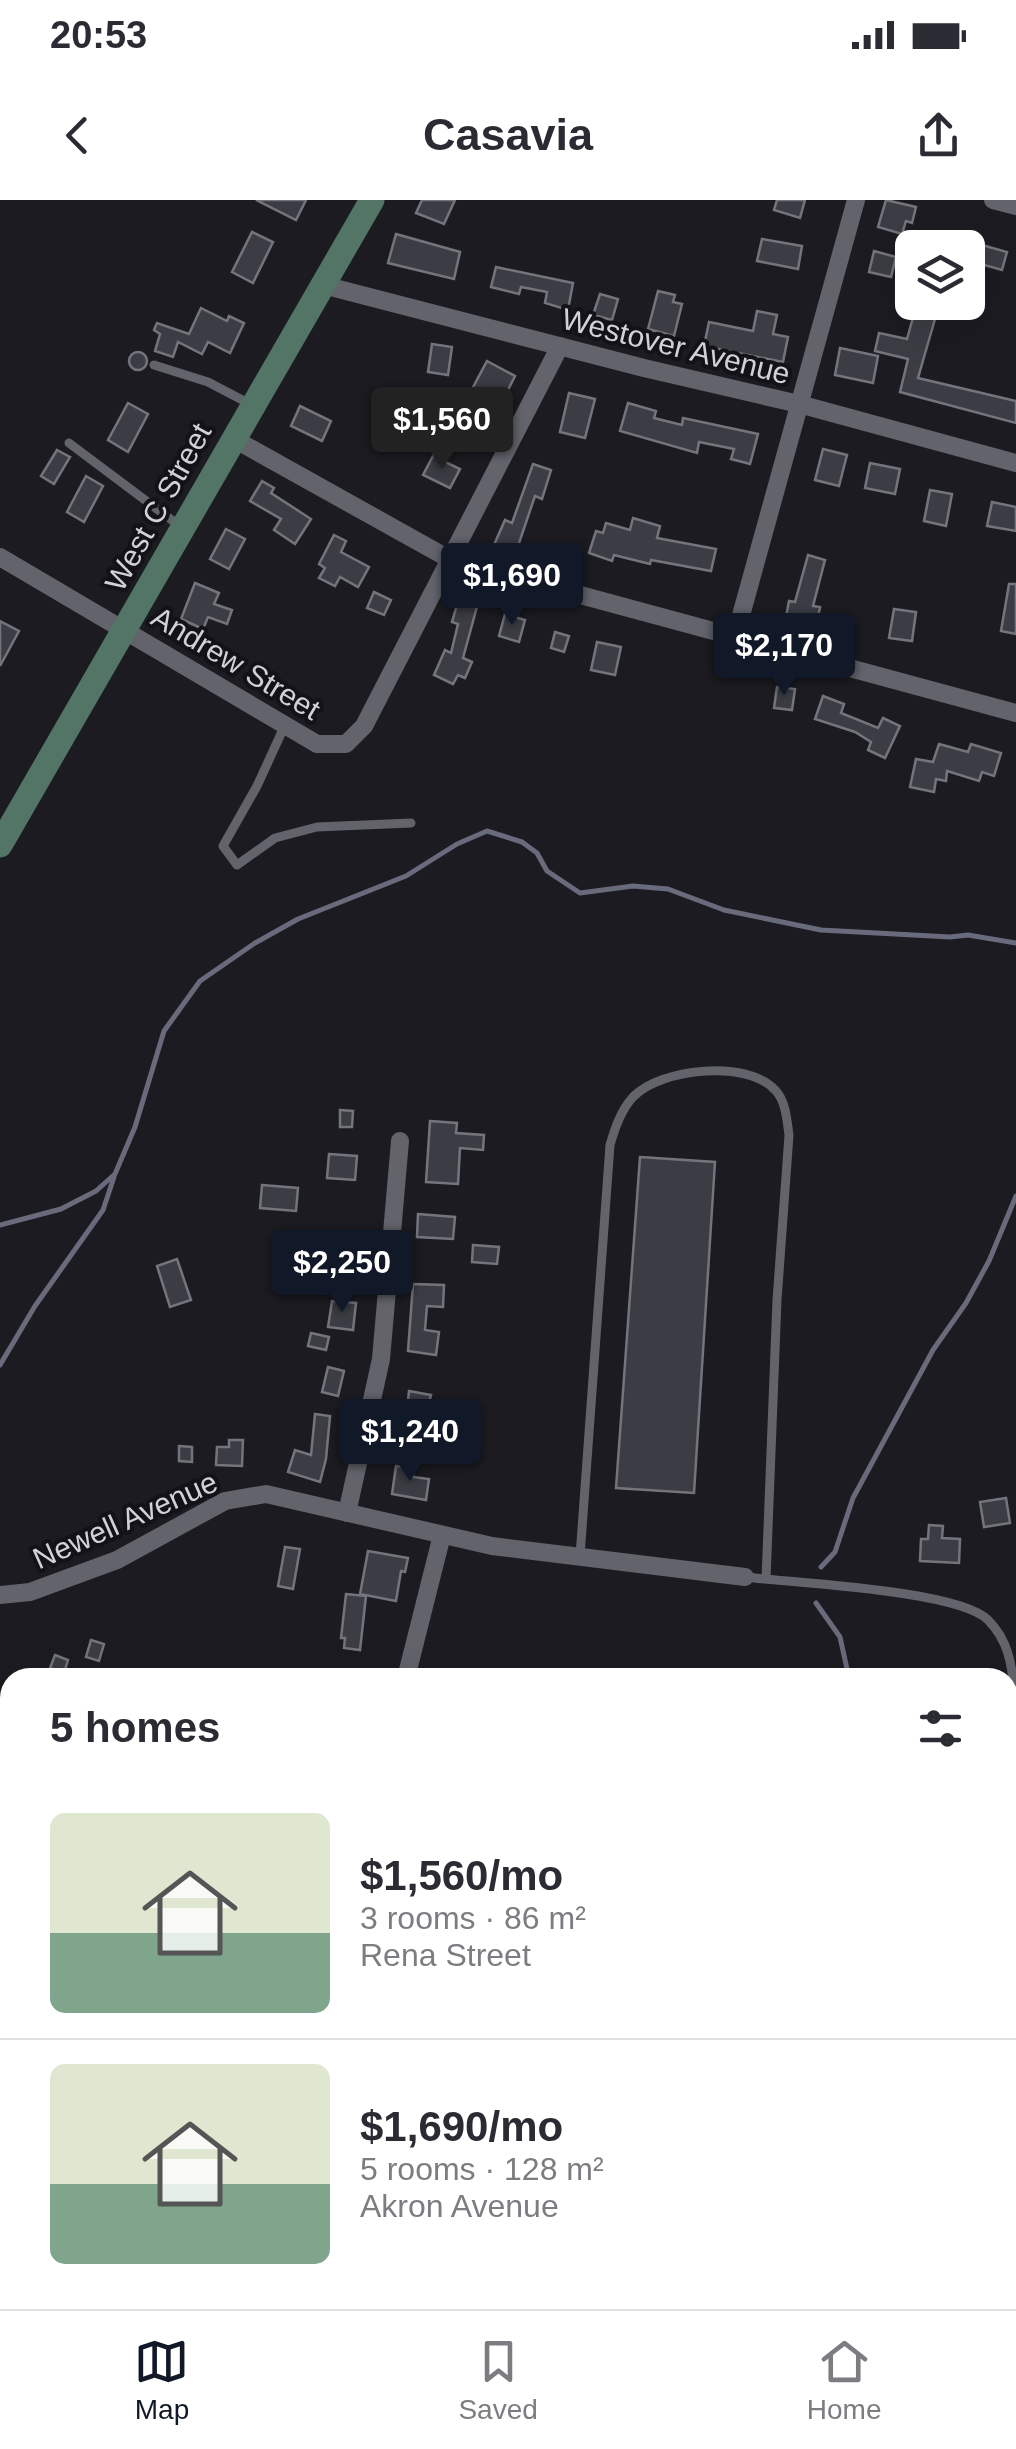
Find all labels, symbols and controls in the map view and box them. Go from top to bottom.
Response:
text: 20:53 [50,14,147,56]
icon: back [50,108,105,163]
icon: share [911,108,966,163]
text: Casavia [423,109,593,160]
map controls [895,230,985,320]
button: layers [895,230,985,320]
street label: Westover Avenue [558,302,794,390]
pin: $1,560 [361,387,523,472]
text: $1,560 [393,401,491,437]
street label: West C Street [98,417,218,596]
pin: $1,690 [431,543,593,628]
text: $1,690 [463,557,561,593]
street label: Andrew Street [146,600,327,726]
pin: $2,170 [703,613,865,698]
text: $2,170 [735,627,833,663]
pin: $2,250 [261,1230,423,1315]
text: $2,250 [293,1244,391,1280]
pin: $1,240 [329,1399,491,1484]
text: $1,240 [361,1413,459,1449]
street label: Newell Avenue [28,1465,222,1575]
icon: filters [913,1701,968,1756]
text: 5 homes [50,1704,220,1751]
text: $1,560/mo [360,1852,563,1899]
icon: home [130,1853,250,1973]
text: 3 rooms · 86 m² [360,1900,586,1936]
text: Rena Street [360,1937,531,1973]
text: $1,690/mo [360,2103,563,2150]
icon: home [130,2104,250,2224]
text: 5 rooms · 128 m² [360,2151,604,2187]
text: Akron Avenue [360,2188,559,2224]
tab: Map [134,2334,189,2426]
tab: Saved [458,2334,538,2426]
tab: Home [807,2334,881,2426]

